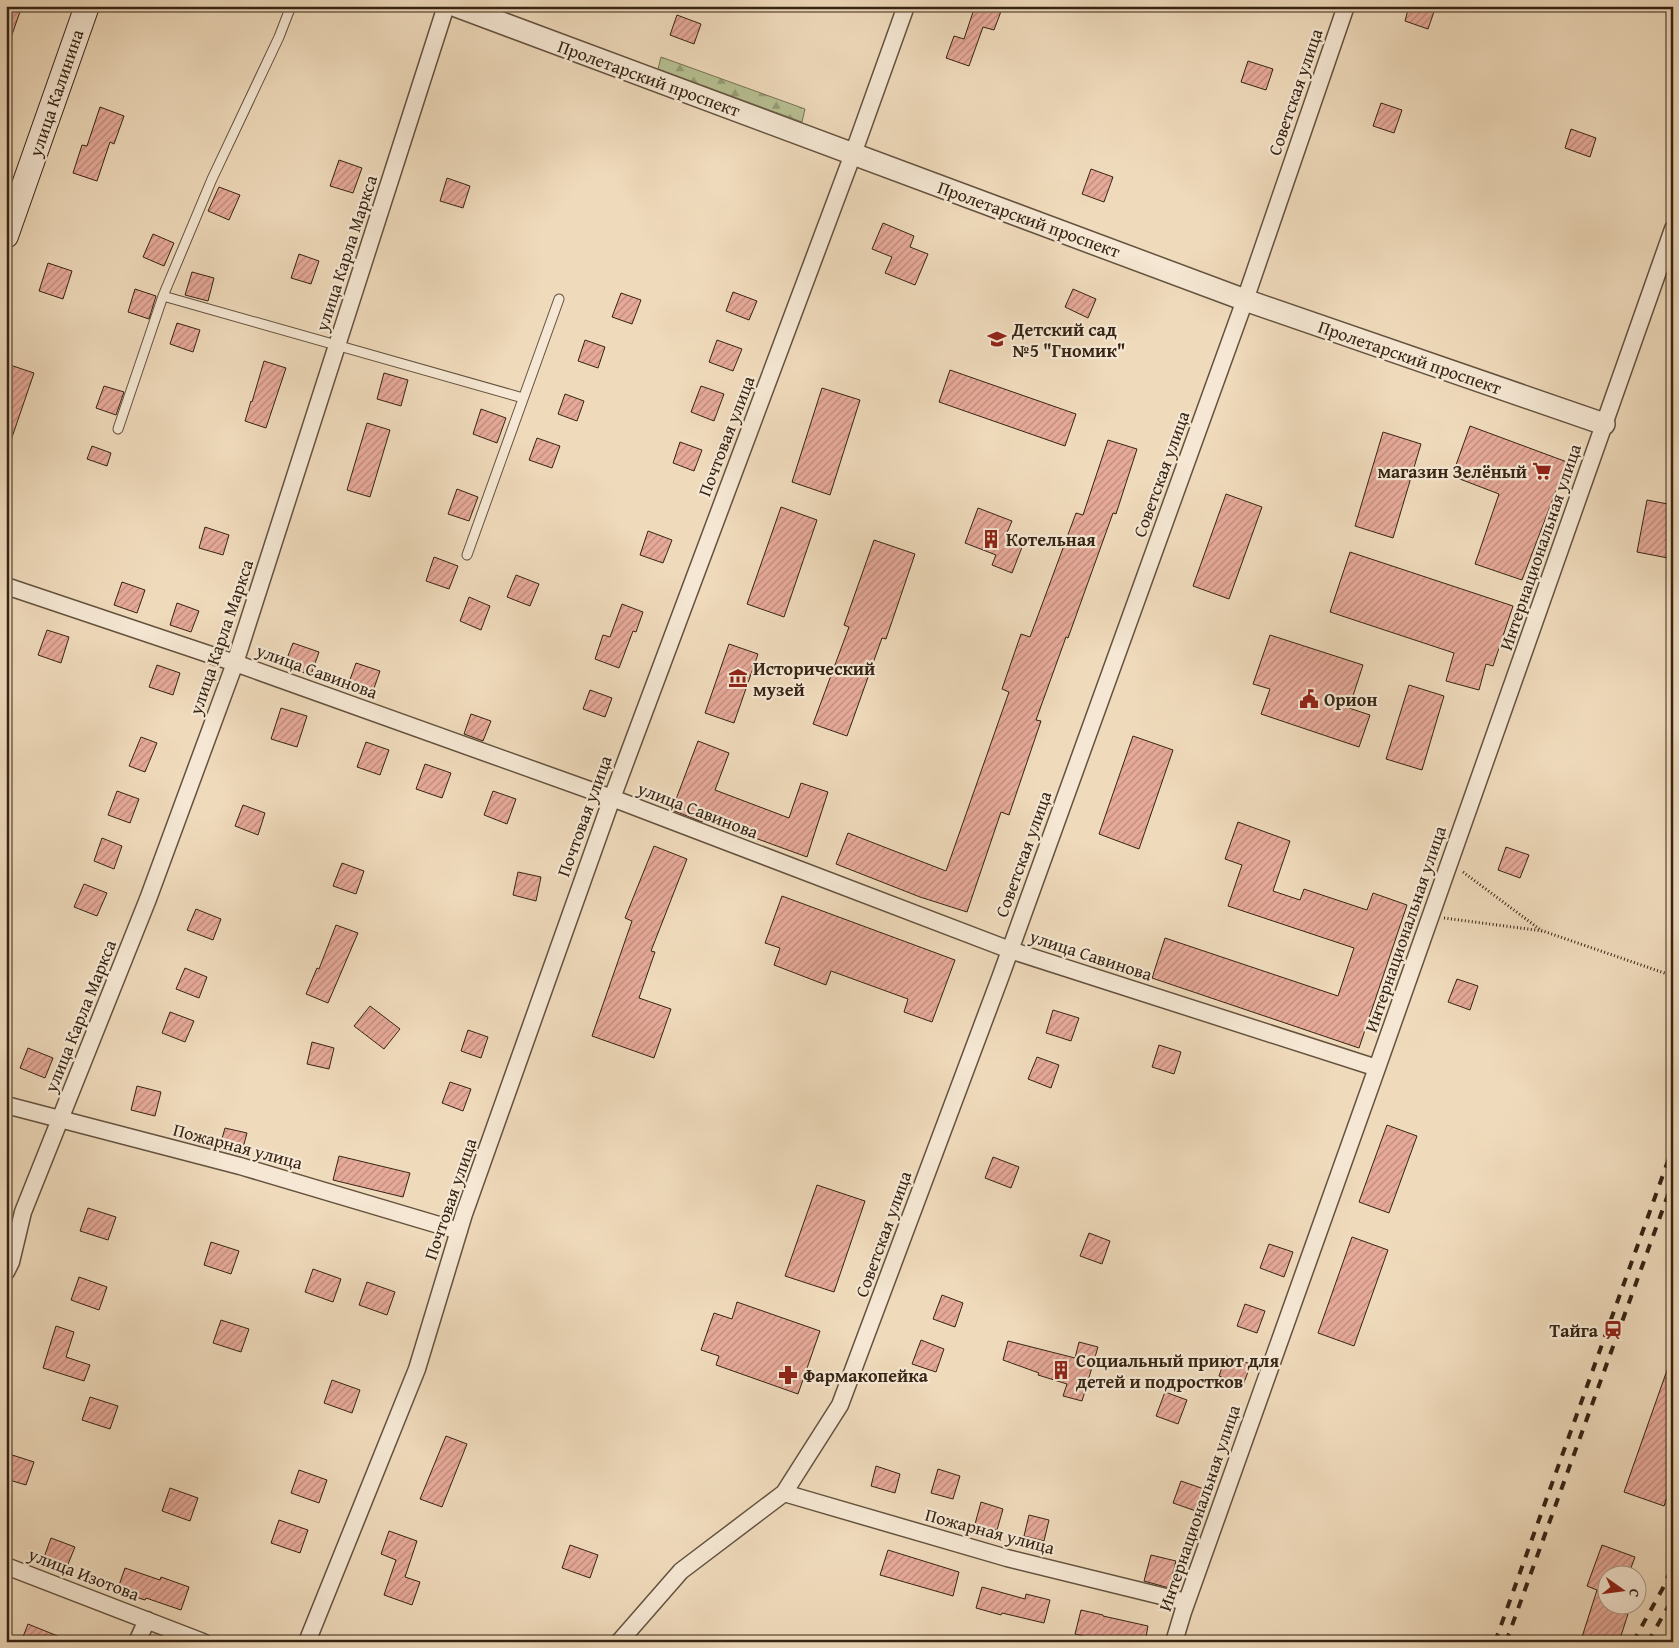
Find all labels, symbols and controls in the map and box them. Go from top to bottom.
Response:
street label: улица Калинина [21,25,91,161]
street label: Советская улица [1261,25,1329,159]
street label: Пролетарский проспект [554,32,744,124]
street label: улица Карла Маркса [308,171,384,336]
street label: Пролетарский проспект [934,173,1124,265]
street label: Пролетарский проспект [1315,313,1506,401]
place label: Детский сад №5 "Гномик" [1011,316,1125,364]
school or university icon: Детский сад №5 "Гномик" [986,328,1008,350]
street label: Почтовая улица [691,371,762,500]
street label: Советская улица [1126,407,1196,541]
street label: Интернациональная улица [1492,440,1588,654]
place label: магазин Зелёный [1377,458,1527,485]
supermarket icon: магазин Зелёный [1531,460,1553,482]
place label: Котельная [1006,526,1096,553]
building icon: Котельная [980,528,1002,550]
street label: улица Карла Маркса [181,555,260,719]
street label: улица Савинова [252,636,382,706]
place label: Исторический музей [753,655,875,703]
museum icon: Исторический музей [727,667,749,689]
place label: Орион [1324,686,1377,713]
public building icon: Орион [1298,688,1320,710]
street label: Почтовая улица [550,751,619,880]
street label: улица Савинова [633,774,763,846]
street label: Советская улица [988,787,1058,921]
street label: Интернациональная улица [1357,822,1453,1036]
street label: улица Савинова [1025,922,1156,988]
street label: улица Карла Маркса [37,935,123,1097]
street label: Пожарная улица [170,1116,306,1176]
street label: Почтовая улица [417,1134,484,1264]
street label: Советская улица [848,1167,918,1301]
place label: Тайга [1550,1317,1599,1344]
station icon: Тайга [1602,1319,1624,1341]
place label: Социальный приют для детей и подростков [1076,1347,1279,1395]
building icon: Социальный приют для детей и подростков [1050,1359,1072,1381]
place label: Фармакопейка [803,1362,929,1389]
pharmacy icon: Фармакопейка [777,1364,799,1386]
street label: Интернациональная улица [1151,1401,1247,1615]
street label: Пожарная улица [922,1501,1058,1561]
street label: улица Изотова [24,1540,144,1608]
north arrow [1596,1566,1646,1616]
text: С [1624,1587,1645,1599]

